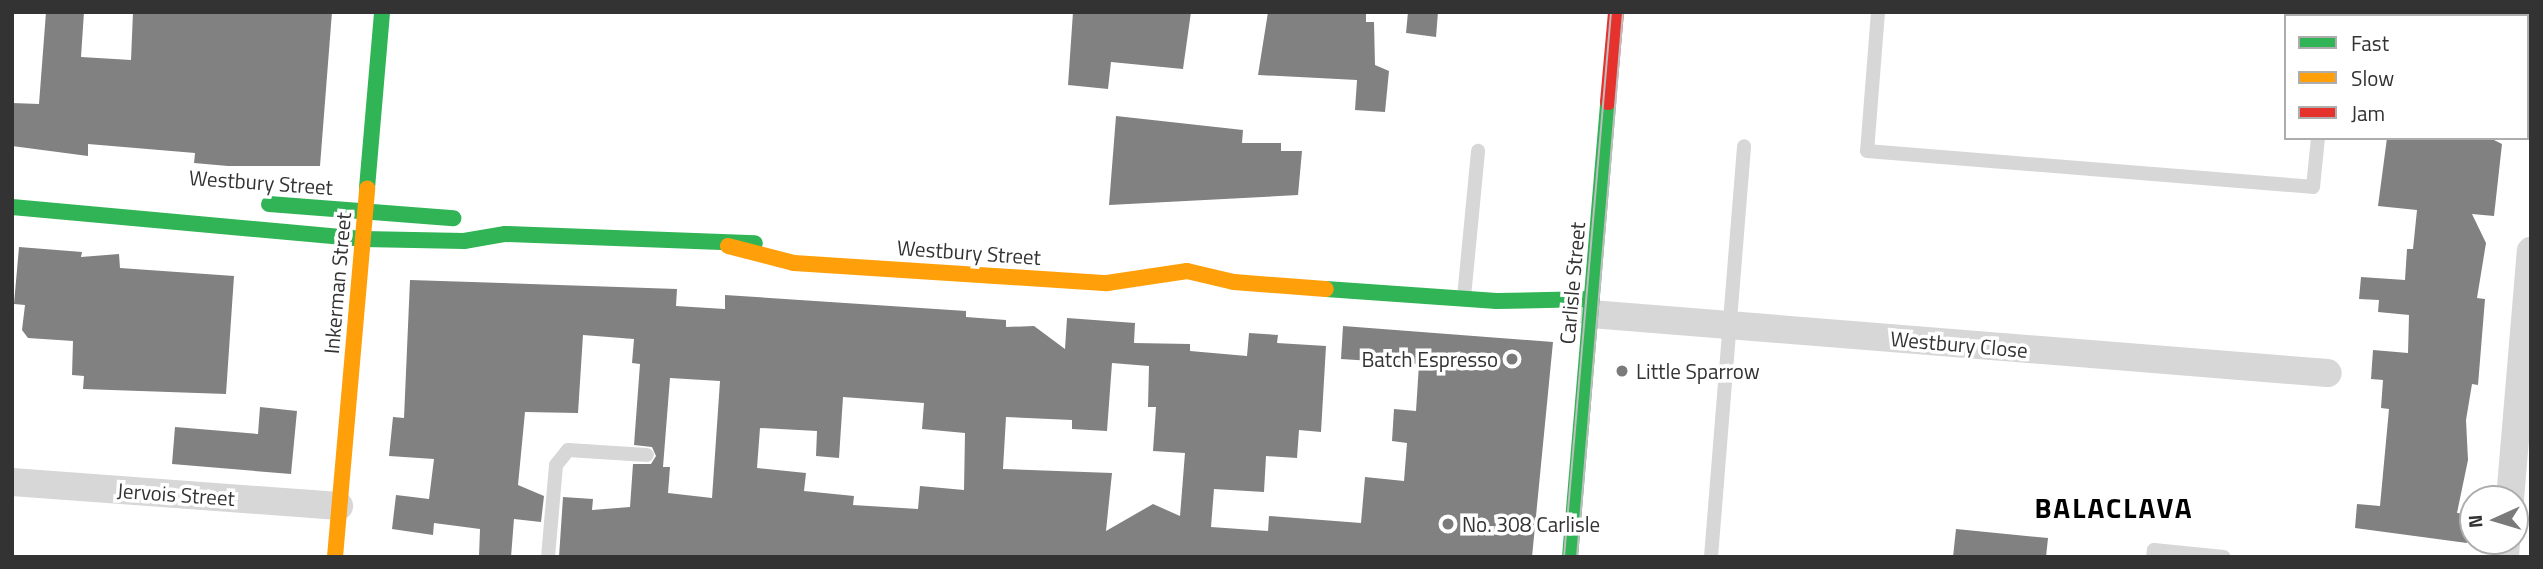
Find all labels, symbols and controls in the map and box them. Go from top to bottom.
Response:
legend [2284,14,2529,140]
text: Fast [2351,27,2389,59]
text: Slow [2351,62,2394,94]
text: Jam [2351,97,2385,129]
street label: Westbury Street [188,164,334,200]
street label: Inkerman Street [318,211,356,355]
street label: Carlisle Street [1554,221,1590,345]
street label: Westbury Street [896,234,1042,270]
street label: Westbury Close [1889,325,2029,363]
place label: Batch Espresso [1361,346,1498,372]
marker: Batch Espresso [1504,351,1520,367]
place label: Little Sparrow [1636,358,1760,384]
marker: Little Sparrow [1614,363,1630,379]
street label: Jervois Street [116,477,236,511]
north arrow [2459,485,2529,555]
district label: BALACLAVA [2036,491,2192,525]
place label: No. 308 Carlisle [1462,511,1600,537]
text: N [2460,514,2489,529]
marker: No. 308 Carlisle [1440,516,1456,532]

